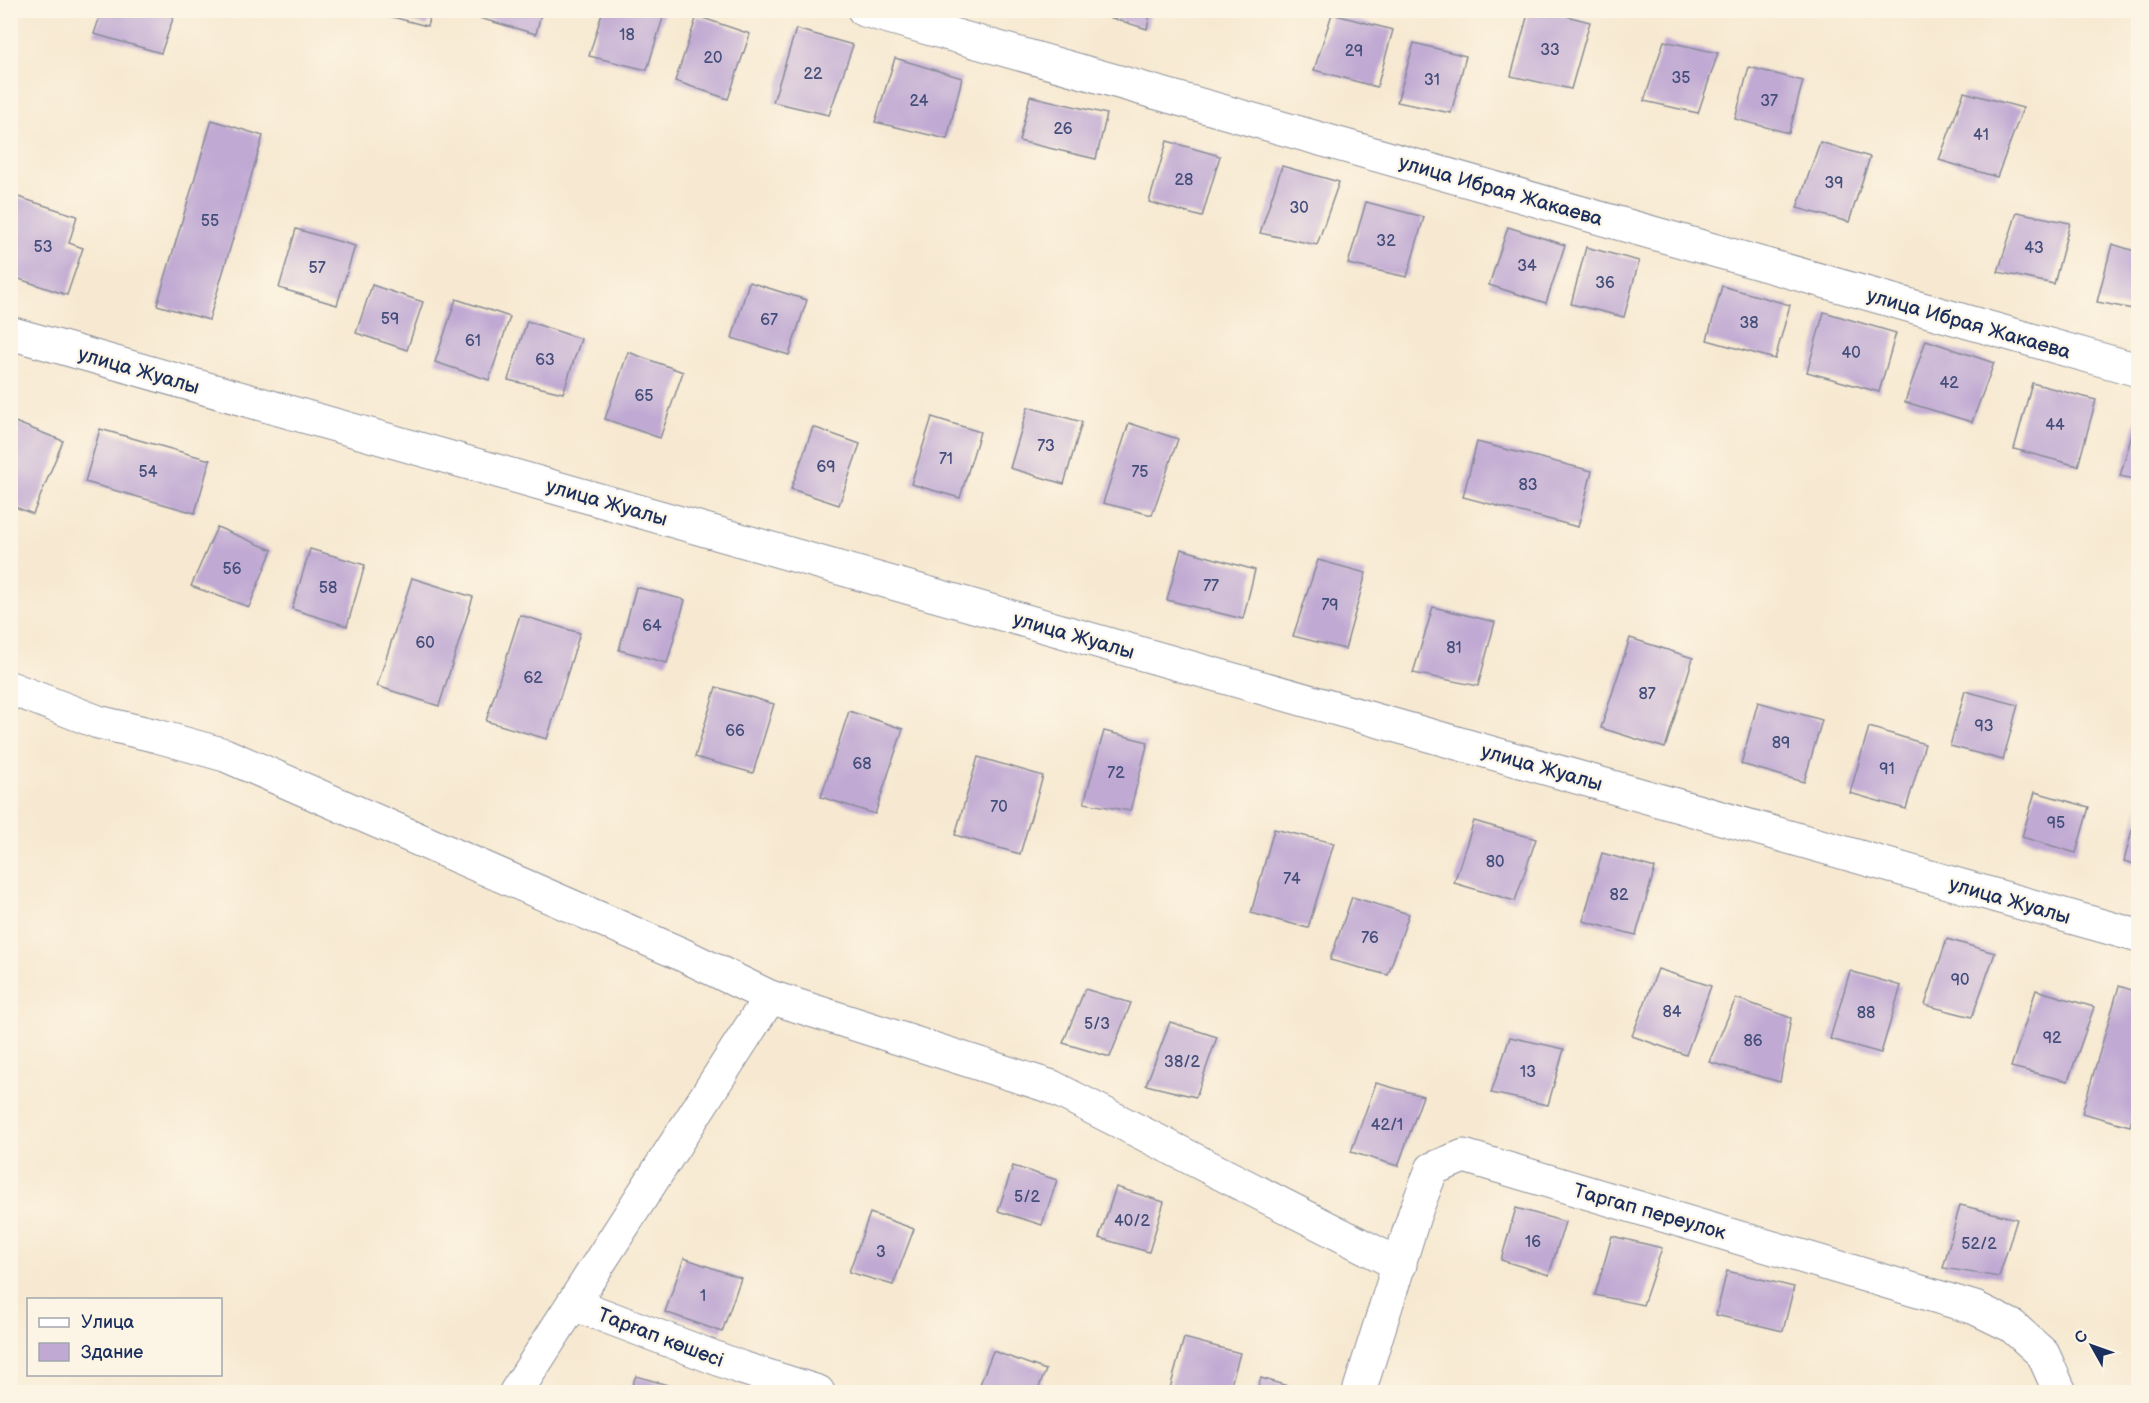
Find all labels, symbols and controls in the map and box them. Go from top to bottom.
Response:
house number: 18 [619,26,635,45]
house number: 33 [1540,41,1560,60]
house number: 29 [1345,42,1363,61]
house number: 20 [704,49,722,68]
house number: 22 [804,65,823,84]
house number: 35 [1671,69,1691,88]
house number: 31 [1424,71,1440,90]
house number: 24 [910,92,929,111]
house number: 37 [1760,92,1778,111]
house number: 26 [1053,120,1073,139]
house number: 41 [1973,126,1989,145]
street label: улица Ибрая Жакаева [1396,150,1606,232]
house number: 28 [1175,171,1193,190]
house number: 39 [1824,174,1844,193]
house number: 30 [1289,199,1309,218]
house number: 55 [201,212,219,231]
house number: 32 [1376,232,1396,251]
house number: 53 [33,238,53,257]
house number: 43 [2024,239,2044,258]
house number: 34 [1517,257,1537,276]
house number: 57 [308,259,326,278]
house number: 36 [1595,274,1615,293]
street label: улица Ибрая Жакаева [1864,283,2074,365]
house number: 59 [381,310,399,329]
house number: 67 [760,311,778,330]
house number: 38 [1739,314,1759,333]
house number: 61 [465,332,481,351]
street label: улица Жуалы [75,342,202,400]
house number: 40 [1841,344,1861,363]
house number: 63 [535,351,555,370]
house number: 42 [1939,374,1959,393]
house number: 65 [635,387,653,406]
house number: 44 [2045,416,2065,435]
house number: 73 [1037,437,1055,456]
house number: 71 [939,450,953,469]
house number: 69 [816,458,836,477]
house number: 54 [139,463,158,482]
house number: 75 [1131,463,1149,482]
street label: улица Жуалы [543,474,670,532]
house number: 83 [1518,476,1538,495]
house number: 56 [223,560,242,579]
house number: 77 [1203,577,1219,596]
house number: 58 [319,579,337,598]
house number: 79 [1321,596,1339,615]
street label: улица Жуалы [1010,607,1137,665]
house number: 64 [642,617,662,636]
house number: 60 [415,634,435,653]
house number: 81 [1446,639,1462,658]
house number: 62 [523,669,543,688]
house number: 87 [1638,685,1656,704]
house number: 93 [1974,717,1994,736]
house number: 66 [725,722,745,741]
house number: 89 [1772,734,1790,753]
street label: улица Жуалы [1478,739,1605,797]
house number: 68 [852,755,872,774]
house number: 91 [1879,760,1895,779]
house number: 72 [1107,764,1125,783]
house number: 70 [990,798,1008,817]
house number: 95 [2047,814,2065,833]
house number: 80 [1486,853,1504,872]
house number: 74 [1283,870,1301,889]
street label: улица Жуалы [1946,872,2073,930]
house number: 82 [1610,886,1629,905]
house number: 76 [1361,929,1379,948]
house number: 90 [1951,971,1969,990]
house number: 84 [1662,1003,1682,1022]
house number: 88 [1857,1004,1875,1023]
house number: 5/3 [1084,1015,1110,1034]
house number: 92 [2043,1029,2062,1048]
house number: 86 [1743,1032,1763,1051]
house number: 38/2 [1164,1053,1200,1072]
house number: 13 [1520,1063,1536,1082]
house number: 42/1 [1371,1116,1403,1135]
street label: Таргап переулок [1571,1179,1729,1245]
house number: 5/2 [1014,1188,1040,1207]
house number: 40/2 [1114,1212,1150,1231]
house number: 16 [1525,1233,1541,1252]
house number: 52/2 [1961,1235,1997,1254]
house number: 3 [876,1243,886,1262]
house number: 1 [700,1287,706,1306]
legend [27,1298,222,1376]
street label: Тарғап көшесі [594,1303,727,1373]
text: Улица [81,1312,135,1333]
north arrow [2062,1316,2122,1376]
text: С [2071,1327,2093,1348]
text: Здание [81,1342,143,1363]

